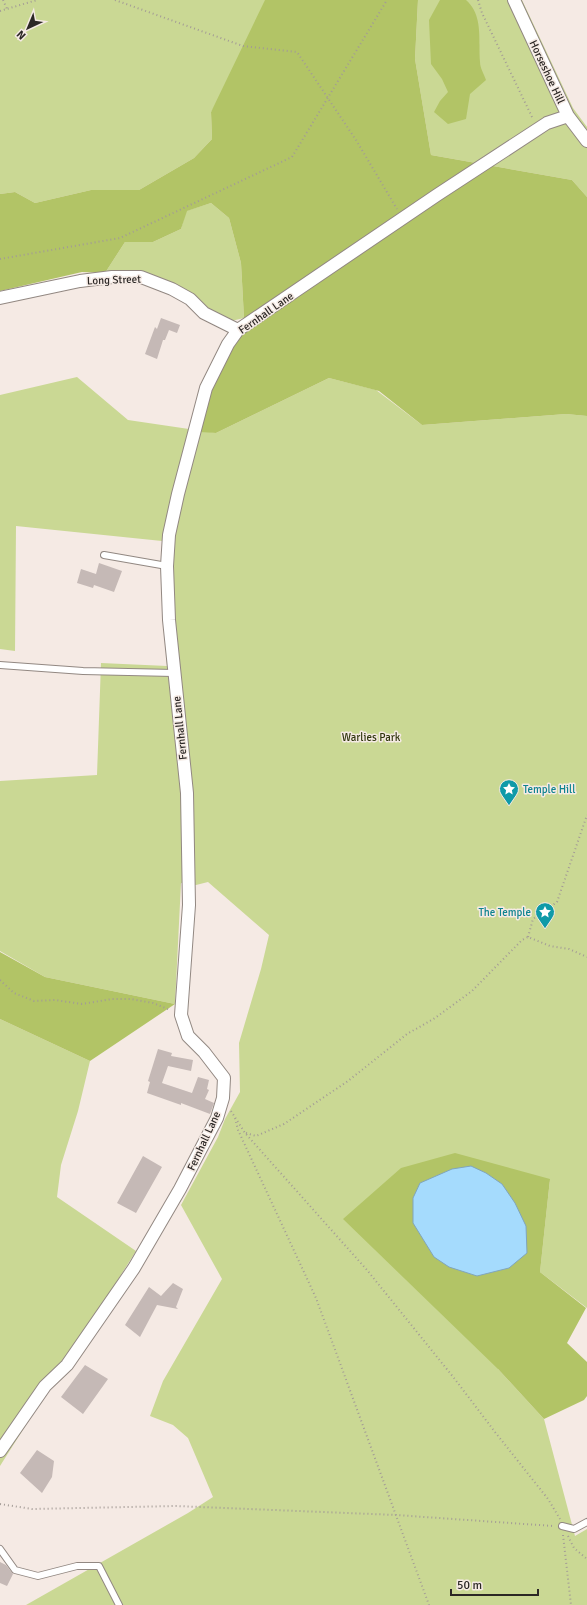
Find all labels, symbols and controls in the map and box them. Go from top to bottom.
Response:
north arrow [8,8,48,48]
text: N [14,27,29,42]
street label: Horseshoe Hill [527,38,567,106]
street label: Long Street [87,273,141,287]
street label: Fernhall Lane [236,289,296,337]
street label: Fernhall Lane [170,695,190,761]
park label: Warlies Park [342,731,401,744]
place icon: Temple Hill [498,778,520,806]
place label: Temple Hill [523,783,575,796]
place icon: The Temple [534,901,556,929]
place label: The Temple [478,906,531,919]
street label: Fernhall Lane [185,1109,223,1173]
scale bar [451,1571,538,1597]
text: 50 m [457,1578,482,1593]

